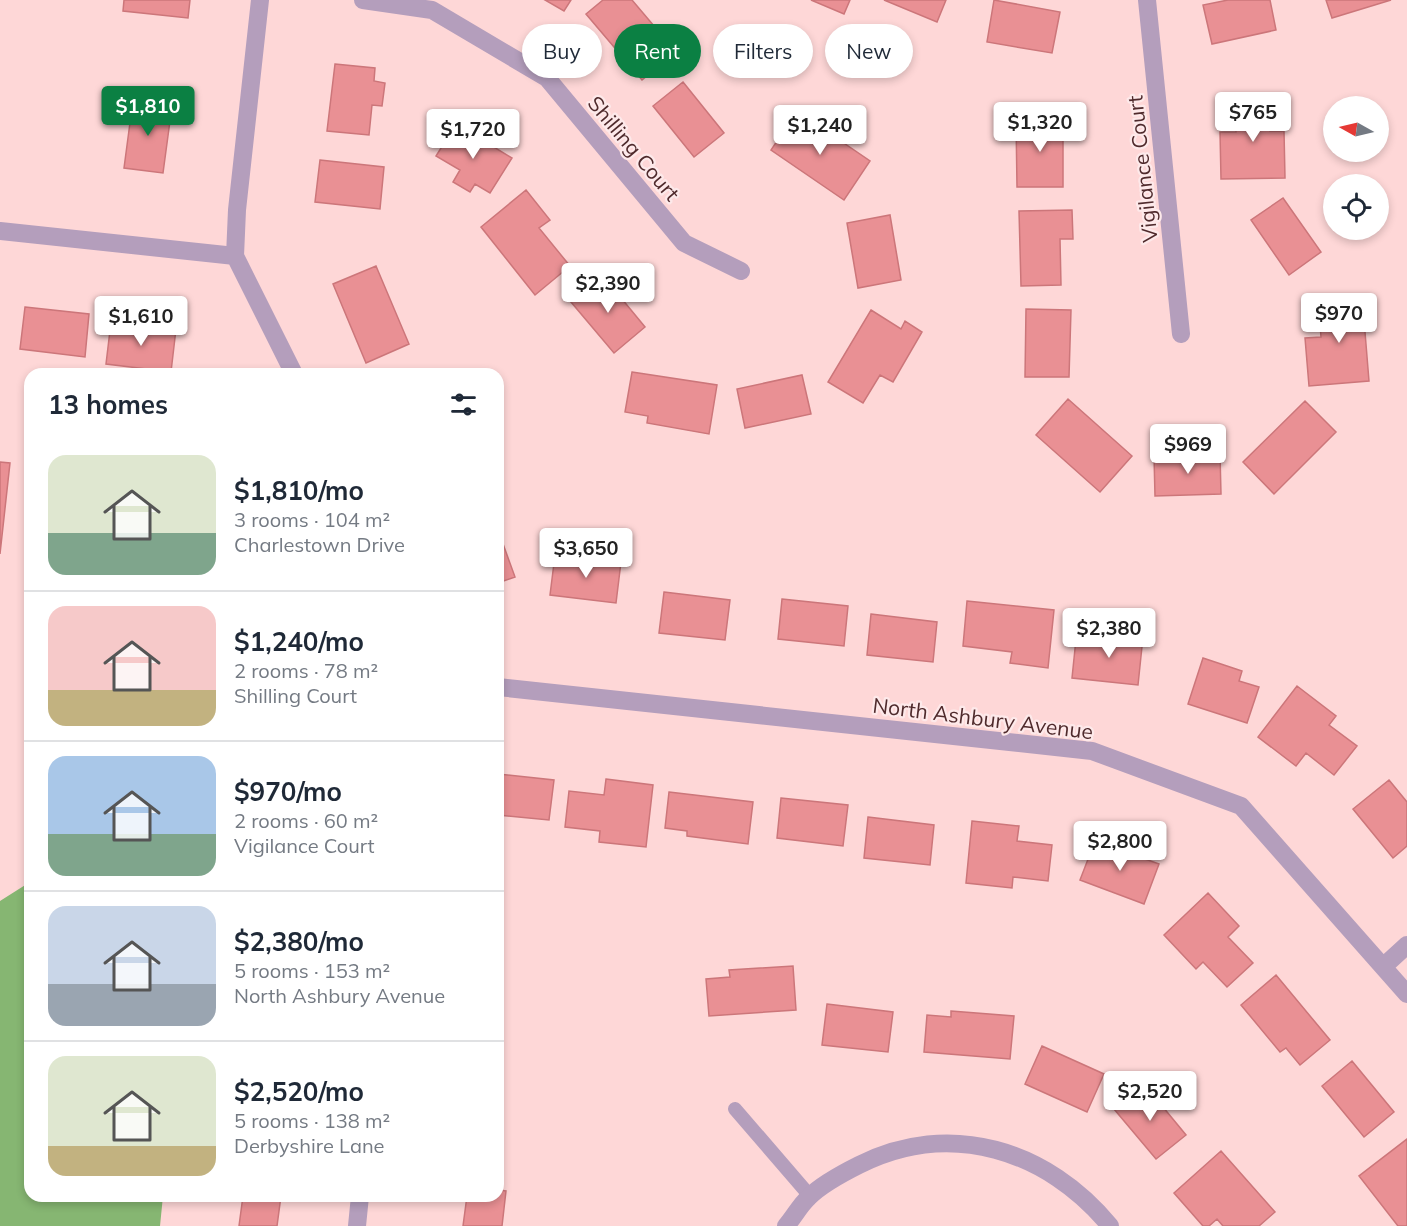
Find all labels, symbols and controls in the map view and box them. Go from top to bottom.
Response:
chip: Buy [522,24,602,78]
chip: Rent [614,24,701,78]
chip: Filters [713,24,813,78]
chip: New [825,24,913,78]
pin: $1,810 [99,86,197,137]
street label: Shilling Court [583,90,685,206]
pin: $765 [1217,92,1289,143]
text: $1,810 [116,93,180,118]
street label: Vigilance Court [1121,94,1163,244]
north arrow [1323,96,1389,162]
map controls [1323,96,1389,240]
text: $765 [1229,99,1277,124]
pin: $1,320 [991,102,1089,153]
pin: $1,240 [771,105,869,156]
pin: $1,720 [424,109,522,160]
text: $1,320 [1008,109,1072,134]
text: $1,240 [788,112,852,137]
text: $1,720 [441,116,505,141]
button: locate [1323,174,1389,240]
pin: $2,390 [559,263,657,314]
text: $2,390 [576,270,640,295]
pin: $970 [1303,293,1375,344]
pin: $1,610 [92,296,190,347]
text: $970 [1315,300,1363,325]
text: $1,610 [109,303,173,328]
text: 13 homes [48,388,168,421]
icon: filters [447,388,480,421]
pin: $969 [1152,424,1224,475]
text: $969 [1164,431,1212,456]
text: $1,810/mo [234,474,364,507]
icon: home [96,479,168,551]
text: 3 rooms · 104 m² [234,507,390,532]
pin: $3,650 [537,528,635,579]
text: Charlestown Drive [234,532,405,557]
text: $3,650 [554,535,618,560]
pin: $2,380 [1060,608,1158,659]
text: $2,380 [1077,615,1141,640]
text: $1,240/mo [234,625,364,658]
icon: home [96,630,168,702]
text: 2 rooms · 78 m² [234,658,378,683]
text: Shilling Court [234,683,357,708]
street label: North Ashbury Avenue [871,692,1095,744]
text: $970/mo [234,775,342,808]
icon: home [96,780,168,852]
text: 2 rooms · 60 m² [234,808,378,833]
pin: $2,800 [1071,821,1169,872]
text: $2,800 [1088,828,1152,853]
text: Vigilance Court [234,833,375,858]
text: $2,380/mo [234,925,364,958]
icon: home [96,930,168,1002]
text: 5 rooms · 153 m² [234,958,390,983]
text: North Ashbury Avenue [234,983,445,1008]
pin: $2,520 [1101,1071,1199,1122]
text: $2,520/mo [234,1075,364,1108]
text: $2,520 [1118,1078,1182,1103]
icon: home [96,1080,168,1152]
text: 5 rooms · 138 m² [234,1108,390,1133]
text: Derbyshire Lane [234,1133,385,1158]

